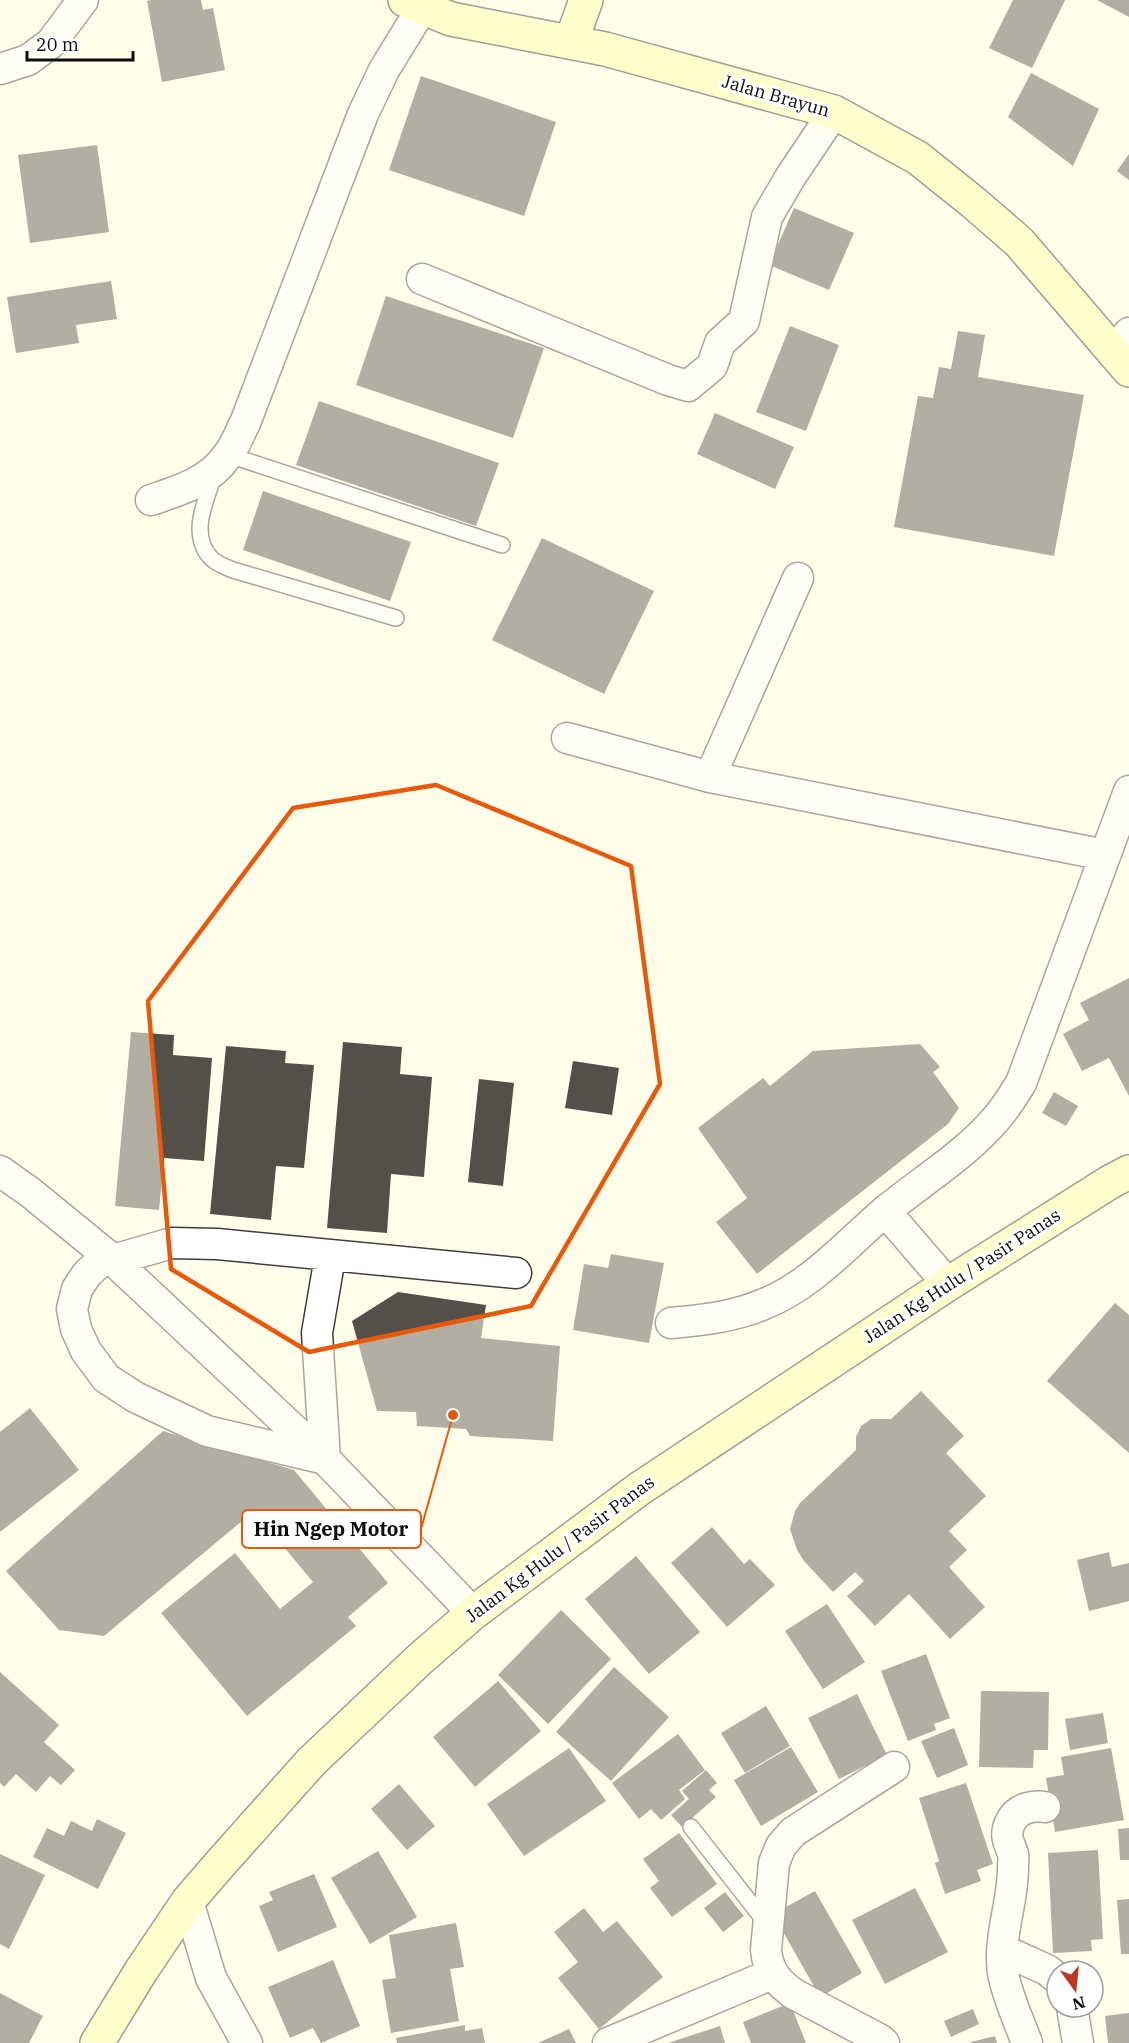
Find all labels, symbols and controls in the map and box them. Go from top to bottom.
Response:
scale bar [27,24,134,62]
text: 20 m [36,33,79,56]
street label: Jalan Brayun [720,69,833,122]
street label: Jalan Kg Hulu / Pasir Panas [859,1203,1065,1348]
street label: Jalan Kg Hulu / Pasir Panas [461,1470,659,1627]
callout: Hin Ngep Motor [242,1510,421,1548]
text: Hin Ngep Motor [254,1515,408,1542]
north arrow [1045,1959,1105,2019]
text: N [1070,1992,1088,2015]

